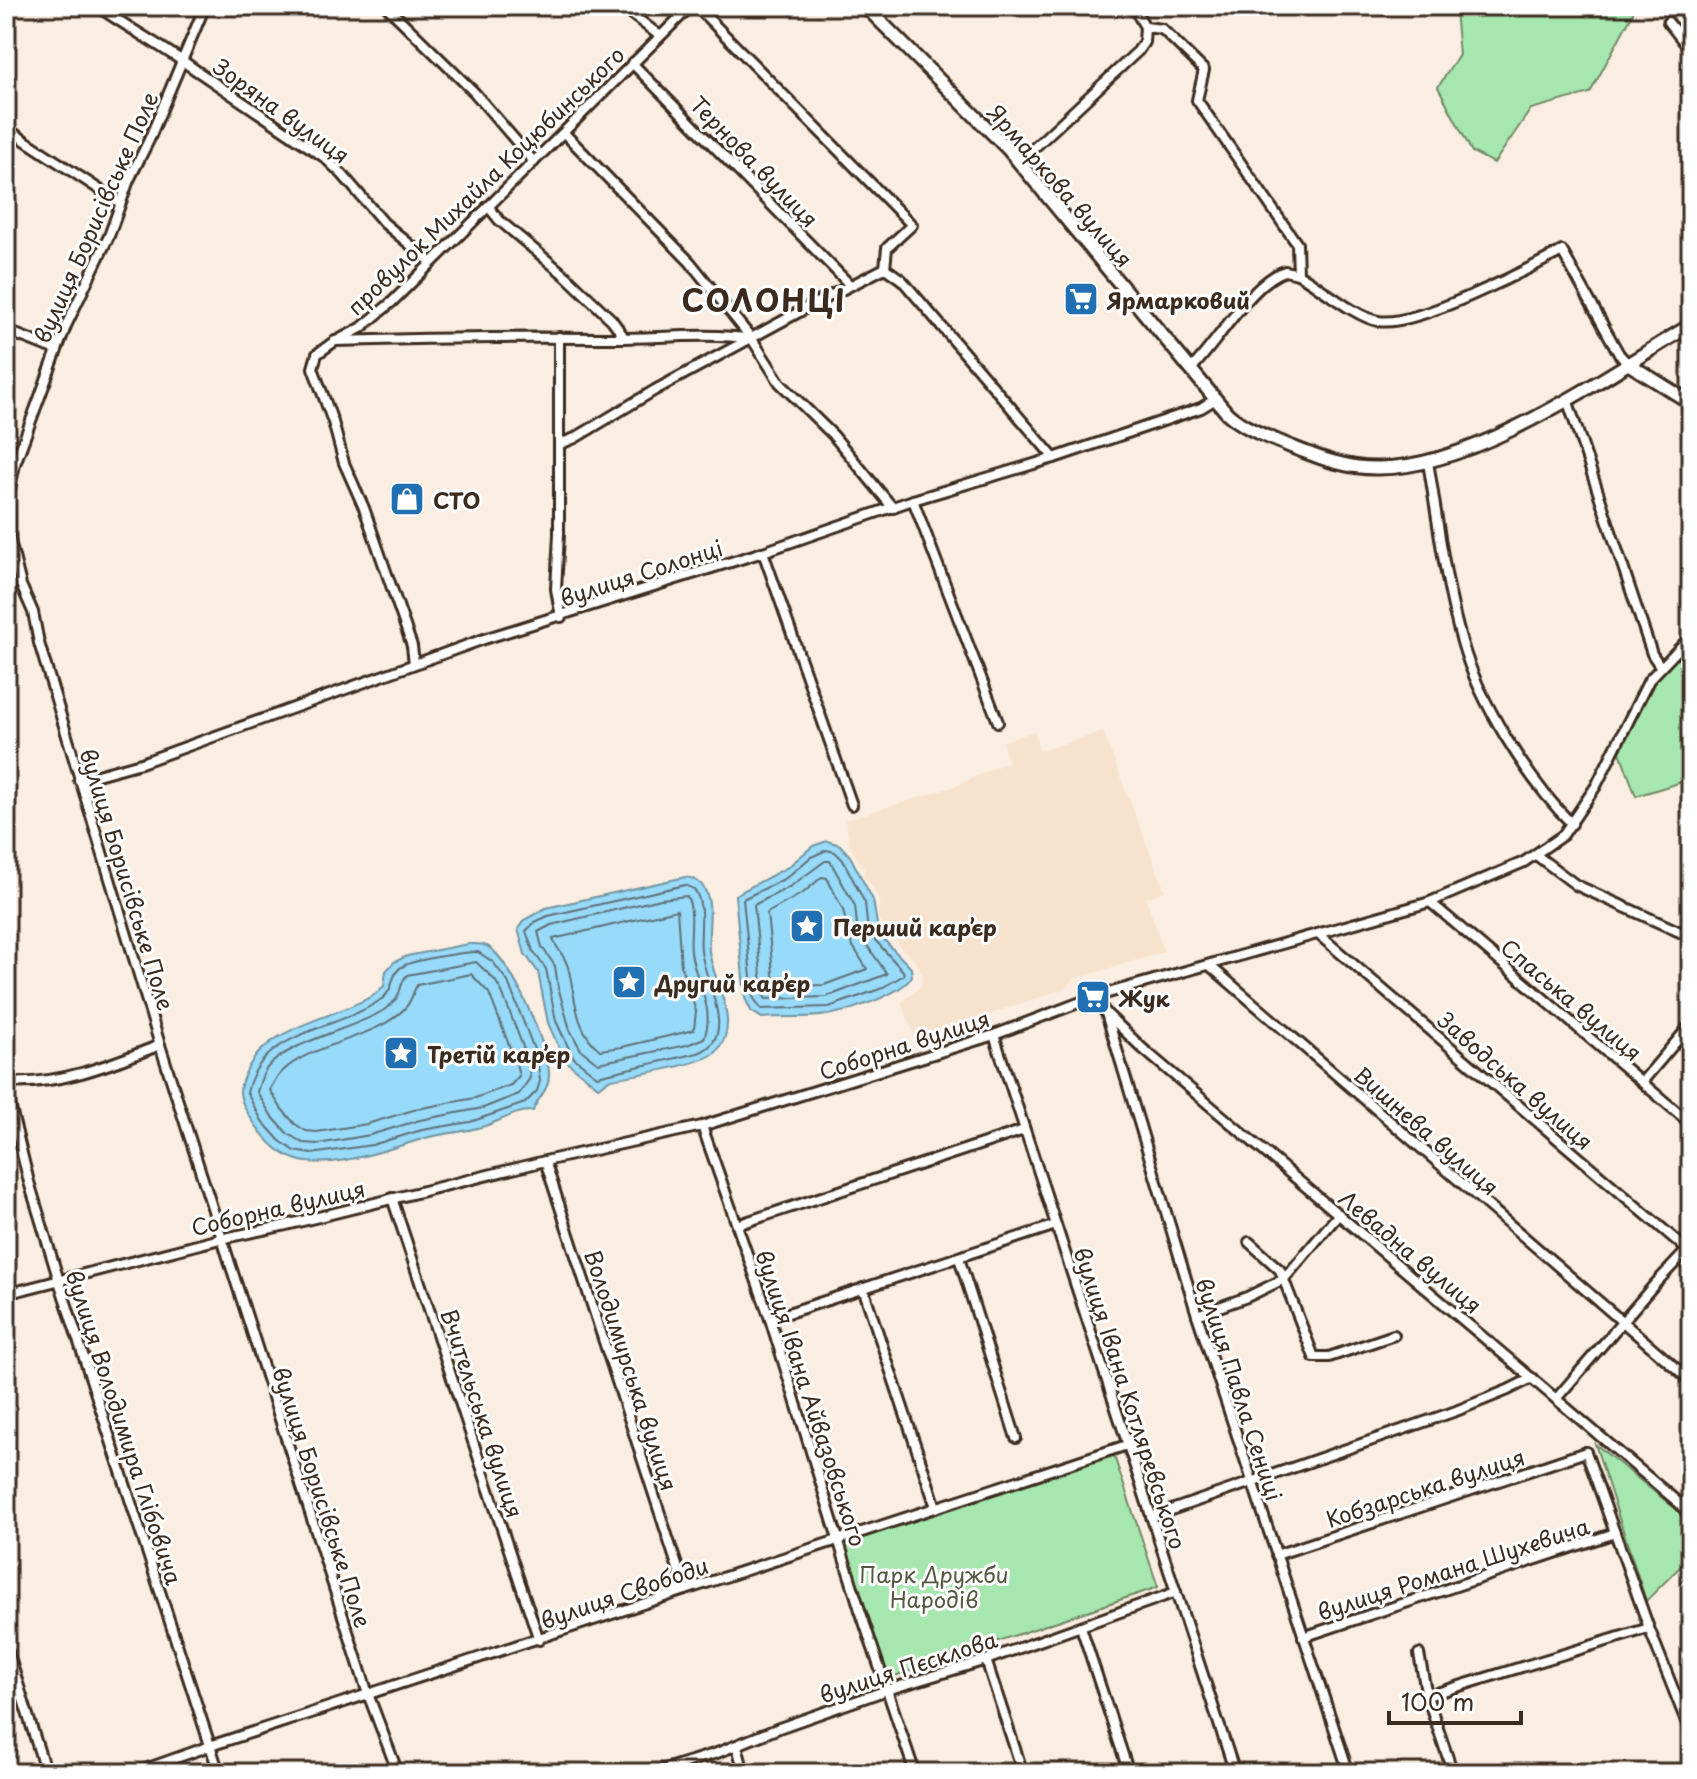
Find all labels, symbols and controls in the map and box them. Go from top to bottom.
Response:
street label: провулок Михайла Коцюбинського [339,38,631,322]
street label: Зоряна вулиця [207,49,357,171]
street label: вулиця Борисівське Поле [25,86,165,348]
street label: Тернова вулиця [683,88,827,234]
street label: Ярмаркова вулиця [981,96,1141,274]
district label: СОЛОНЦІ [681,277,847,322]
supermarket icon: Ярмарковий [1062,280,1100,318]
place label: Ярмарковий [1106,283,1250,316]
shop icon: СТО [388,480,426,518]
place label: СТО [433,483,480,516]
street label: вулиця Солонці [555,530,727,614]
street label: вулиця Борисівське Поле [72,744,184,1014]
place icon: Перший кар’єр [788,907,826,945]
place label: Перший кар’єр [833,910,997,943]
street label: Спаська вулиця [1494,930,1650,1068]
place icon: Другий кар’єр [610,963,648,1001]
place label: Другий кар’єр [654,966,811,999]
supermarket icon: Жук [1074,978,1112,1016]
place label: Жук [1118,981,1170,1014]
street label: Соборна вулиця [814,1001,994,1087]
street label: Заводська вулиця [1431,1003,1601,1157]
place icon: Третій кар’єр [382,1034,420,1072]
place label: Третій кар’єр [427,1037,571,1070]
street label: Вишнева вулиця [1347,1058,1507,1202]
street label: Соборна вулиця [188,1171,368,1243]
street label: Левадна вулиця [1332,1181,1490,1321]
street label: вулиця Івана Котляревського [1067,1243,1195,1553]
street label: Володимирська вулиця [577,1245,687,1495]
street label: вулиця Івана Айвазовського [748,1245,876,1551]
street label: вулиця Володимира Глібовича [58,1265,192,1589]
street label: вулиця Павла Сениці [1188,1274,1292,1504]
street label: Вчительська вулиця [434,1304,532,1522]
street label: вулиця Борисівське Поле [265,1363,381,1631]
street label: Кобзарська вулиця [1321,1439,1529,1535]
street label: вулиця Романа Шухевича [1313,1508,1593,1628]
street label: вулиця Свободи [536,1548,712,1636]
park label: Парк Дружби Народів [859,1557,1009,1615]
street label: вулиця Пєсклова [815,1622,1001,1710]
scale bar [1389,1675,1521,1725]
text: 100 m [1401,1683,1474,1719]

